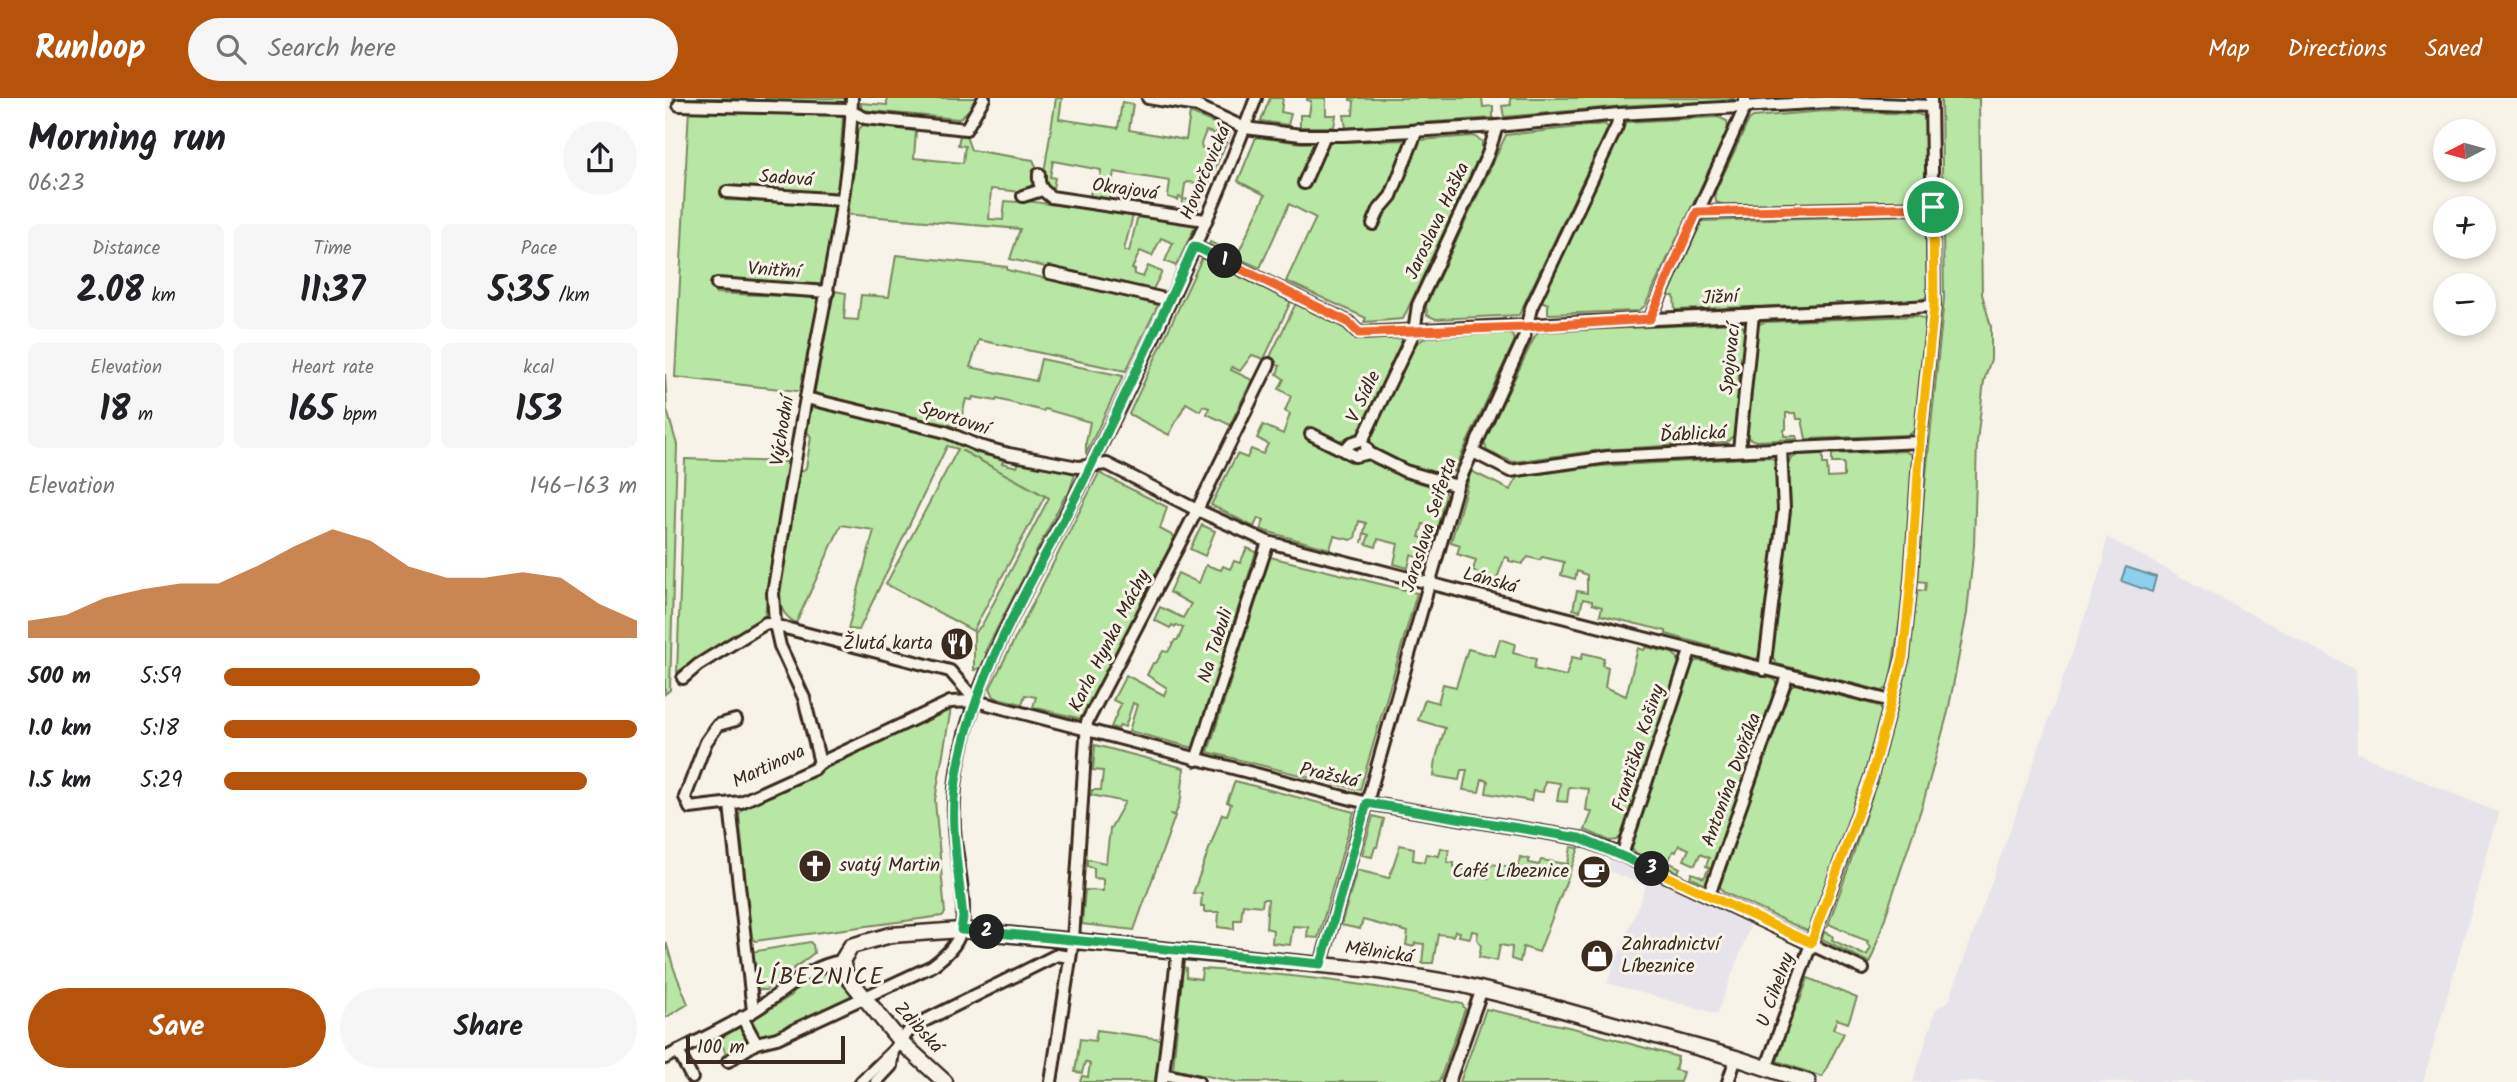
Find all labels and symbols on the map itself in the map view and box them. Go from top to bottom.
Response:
street label: Hovorčovická [1173,119,1240,225]
north arrow [2433,119,2495,182]
street label: Jaroslava Haška [1398,157,1478,285]
street label: Sadová [758,162,816,196]
street label: Okrajová [1090,171,1162,210]
pin [1903,177,1963,237]
pin: 1 [1207,244,1243,278]
street label: Vnitřní [747,254,805,288]
street label: Jižní [1701,282,1742,314]
street label: Spojovací [1712,319,1750,396]
street label: V Sídle [1338,365,1390,428]
street label: Východní [763,390,804,468]
street label: Sportovní [915,394,997,446]
street label: Ďáblická [1659,418,1729,452]
street label: Jaroslava Seiferta [1394,454,1466,596]
street label: Lánská [1459,559,1523,603]
street label: Karla Hynka Máchy [1061,564,1159,717]
street label: Na Tabuli [1190,603,1243,687]
restaurant icon: Žlutá karta [938,625,976,663]
place label: Žlutá karta [843,629,933,659]
street label: Františka Košiny [1604,679,1674,815]
street label: Antonína Dvořáka [1694,709,1770,851]
street label: Martinova [727,737,811,797]
street label: Pražská [1297,755,1363,798]
church icon: svatý Martin [796,847,834,885]
place label: svatý Martin [839,851,940,881]
pin: 3 [1635,852,1669,886]
cafe icon: Café Líbeznice [1575,853,1613,891]
place label: Café Líbeznice [1452,857,1569,887]
pin: 2 [969,914,1005,950]
place label: Zahradnictví Líbeznice [1621,930,1723,982]
street label: Mělnická [1343,933,1417,973]
shop icon: Zahradnictví Líbeznice [1578,937,1616,975]
street label: U Cihelny [1749,948,1804,1031]
district label: LÍBEZNICE [755,960,885,996]
street label: Zdibská [886,995,951,1062]
scale bar [686,1033,845,1065]

